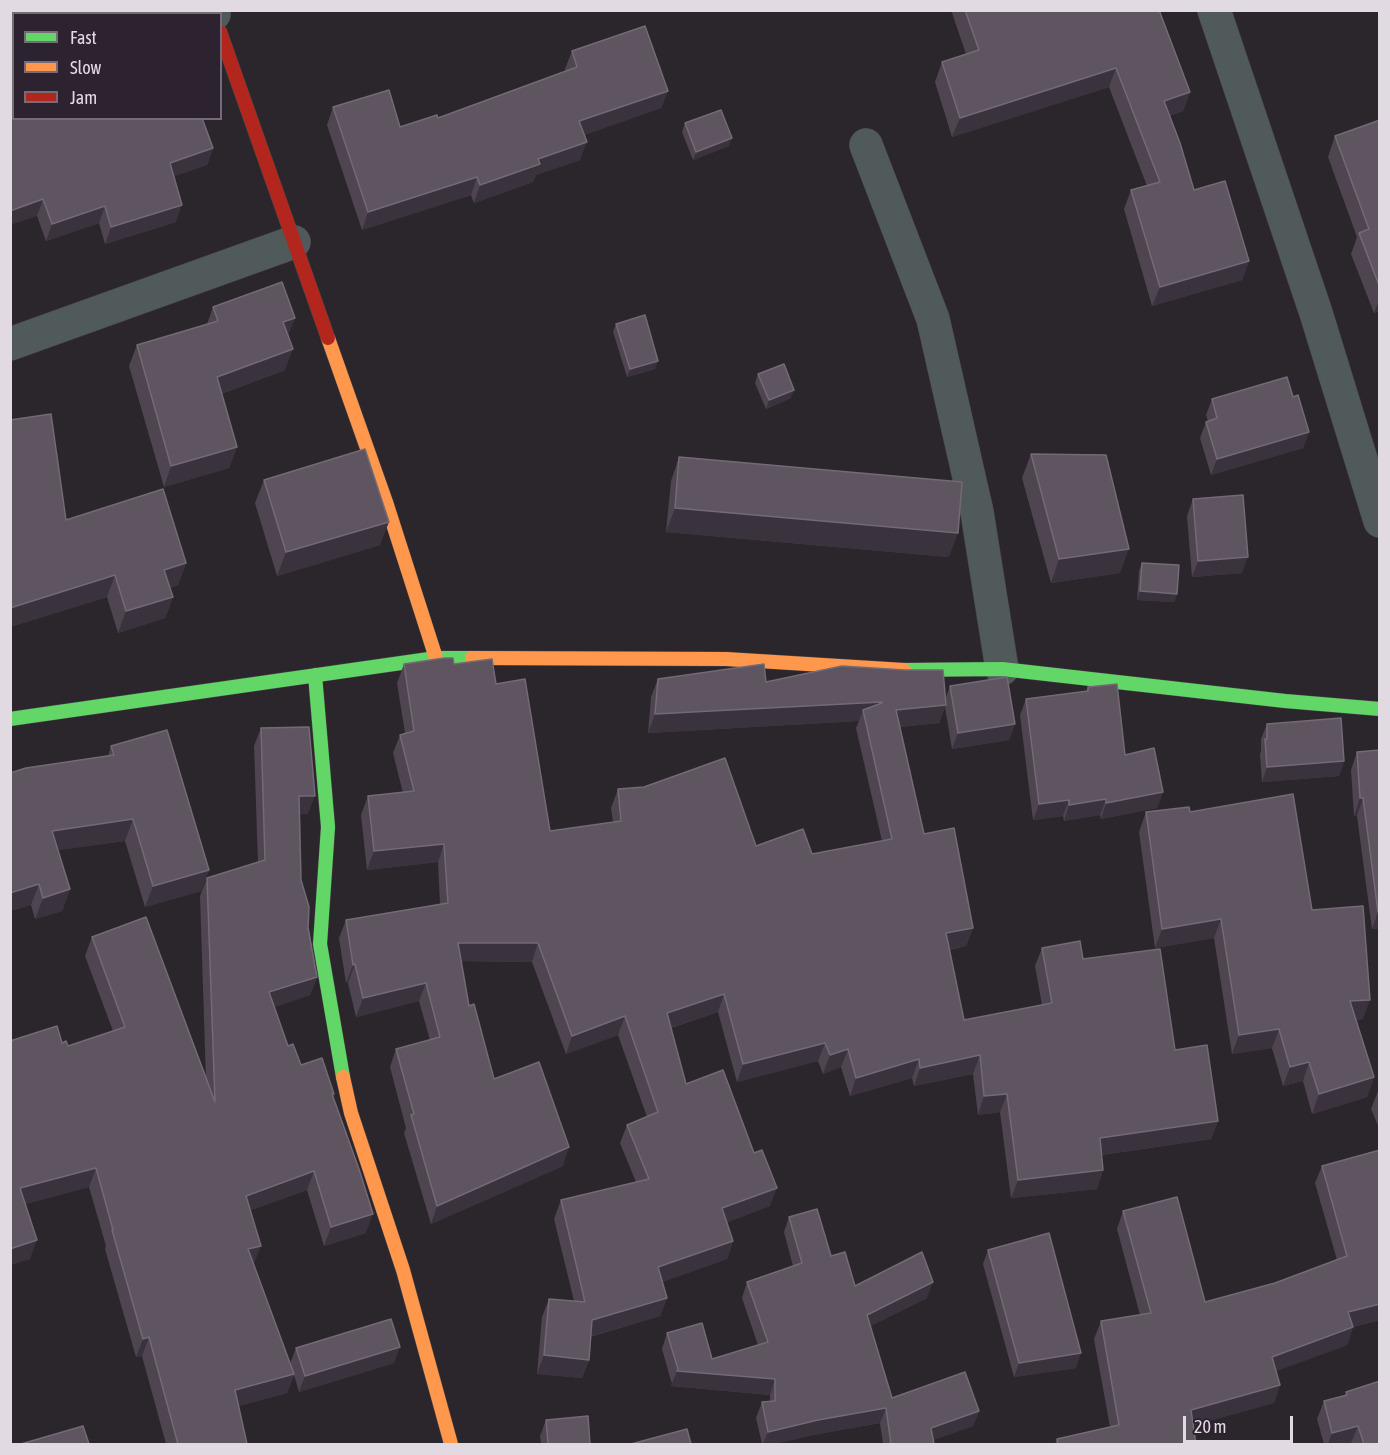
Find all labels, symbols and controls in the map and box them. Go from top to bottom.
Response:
legend [12,12,222,120]
text: Fast [70,27,97,48]
text: Slow [70,57,101,78]
text: Jam [70,87,97,108]
scale bar [1186,1404,1296,1442]
text: 20 m [1194,1416,1226,1437]

